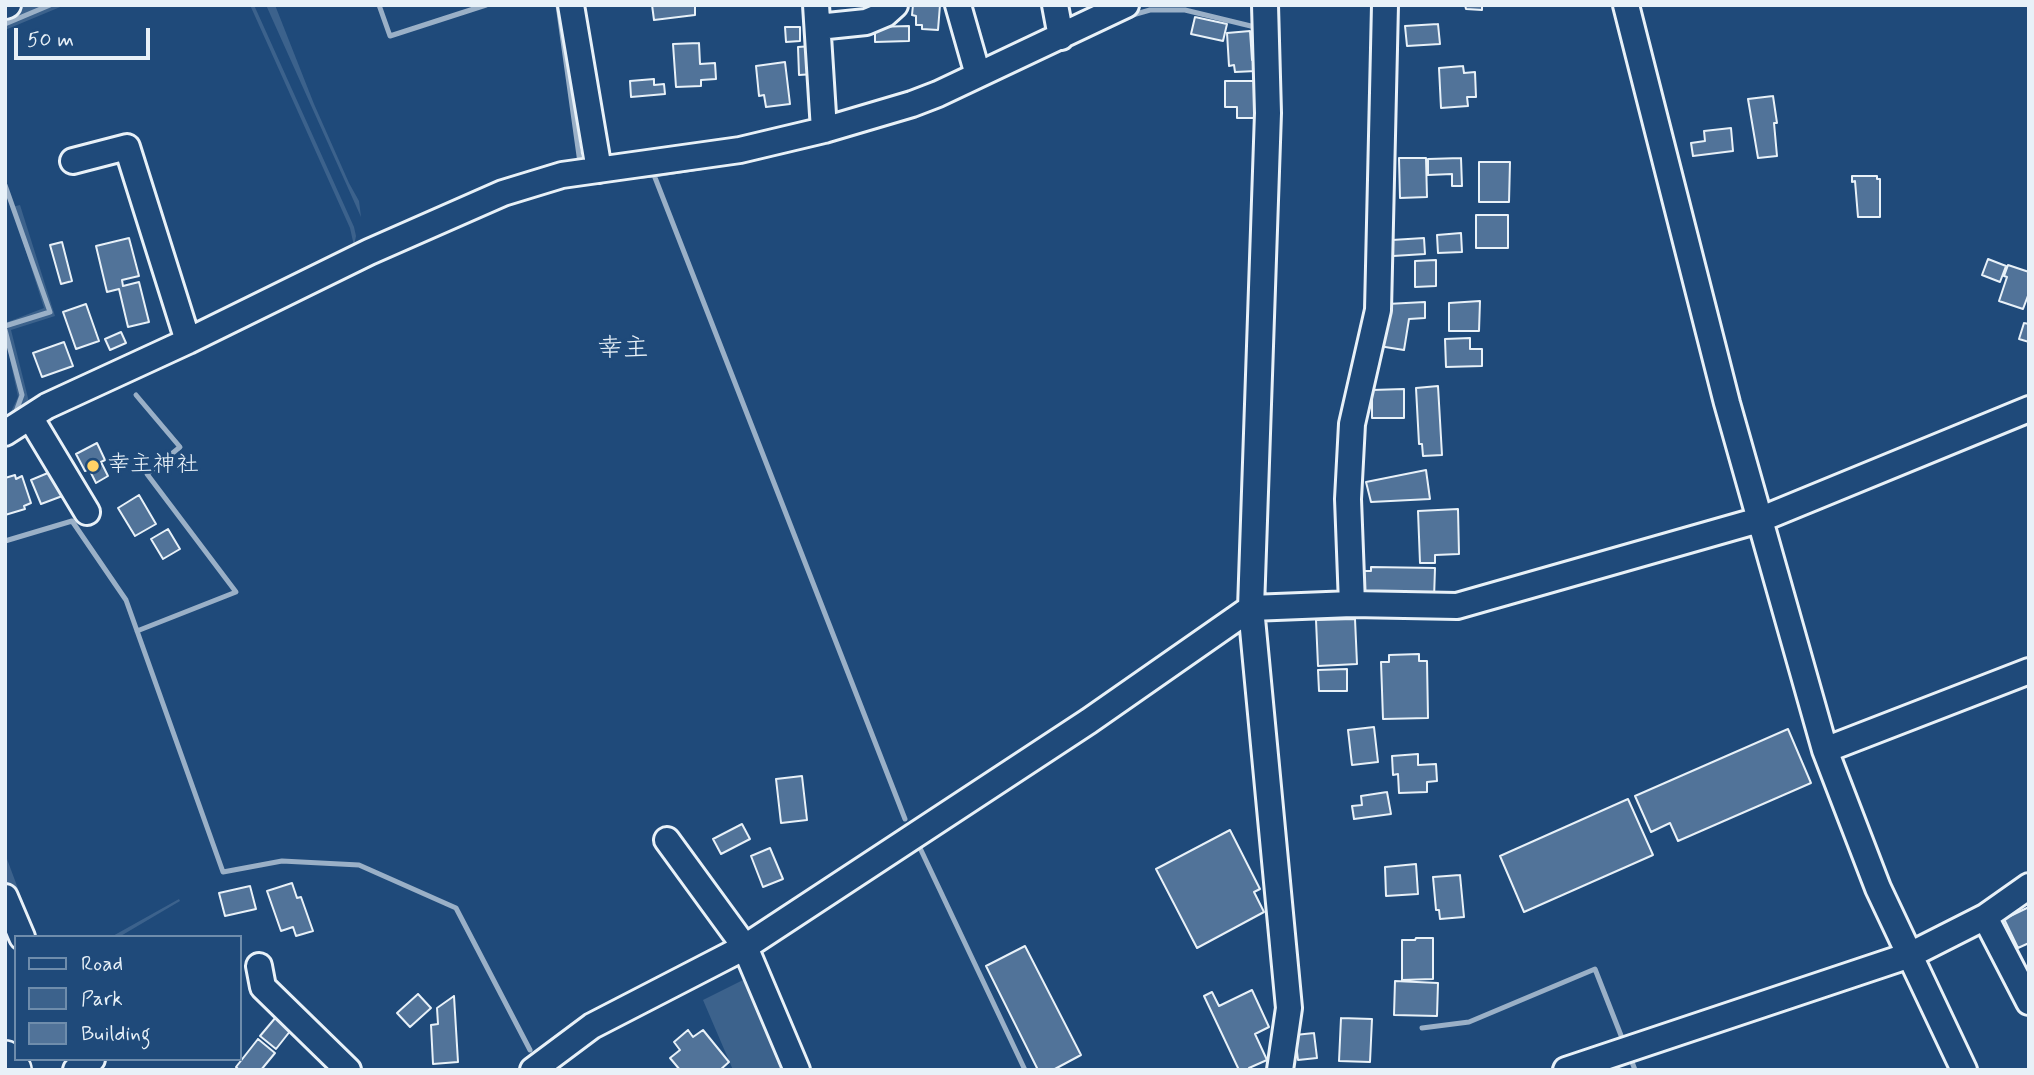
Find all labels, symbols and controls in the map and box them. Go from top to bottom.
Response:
scale bar [18,14,154,58]
text: 50 m [27,26,74,54]
district label: 幸主 [597,335,649,367]
place label: 幸主神社 [107,452,199,480]
marker: 幸主神社 [85,458,101,474]
legend [14,935,242,1061]
text: Road [81,950,123,978]
text: Park [81,985,123,1013]
text: Building [81,1020,151,1048]

